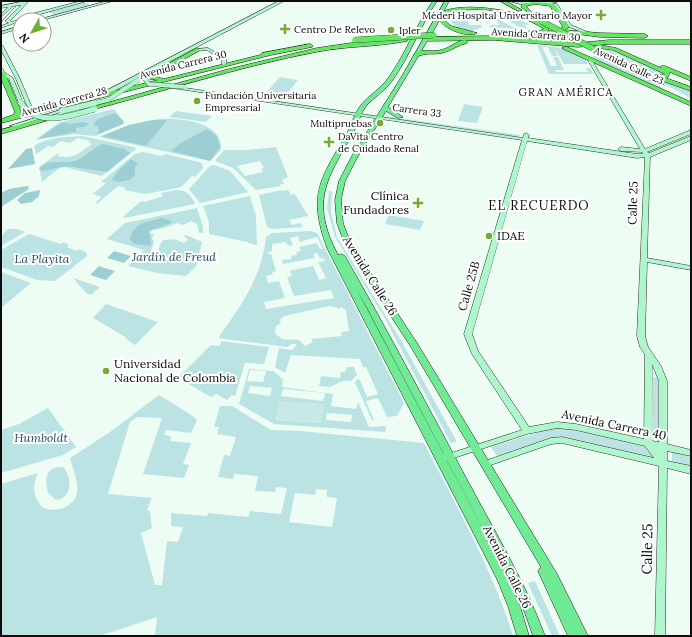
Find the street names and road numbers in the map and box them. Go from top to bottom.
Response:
street label: Avenida Carrera 30 [490,25,581,44]
street label: Avenida Calle 23 [591,43,666,87]
street label: Avenida Carrera 30 [137,47,228,82]
street label: Avenida Carrera 28 [19,84,109,119]
street label: Carrera 33 [392,101,443,120]
street label: Calle 25 [624,181,641,225]
street label: Avenida Calle 26 [339,232,401,318]
street label: Calle 25B [454,259,483,313]
street label: Avenida Carrera 40 [559,406,668,443]
street label: Avenida Calle 26 [480,522,535,611]
street label: Calle 25 [638,523,656,575]

